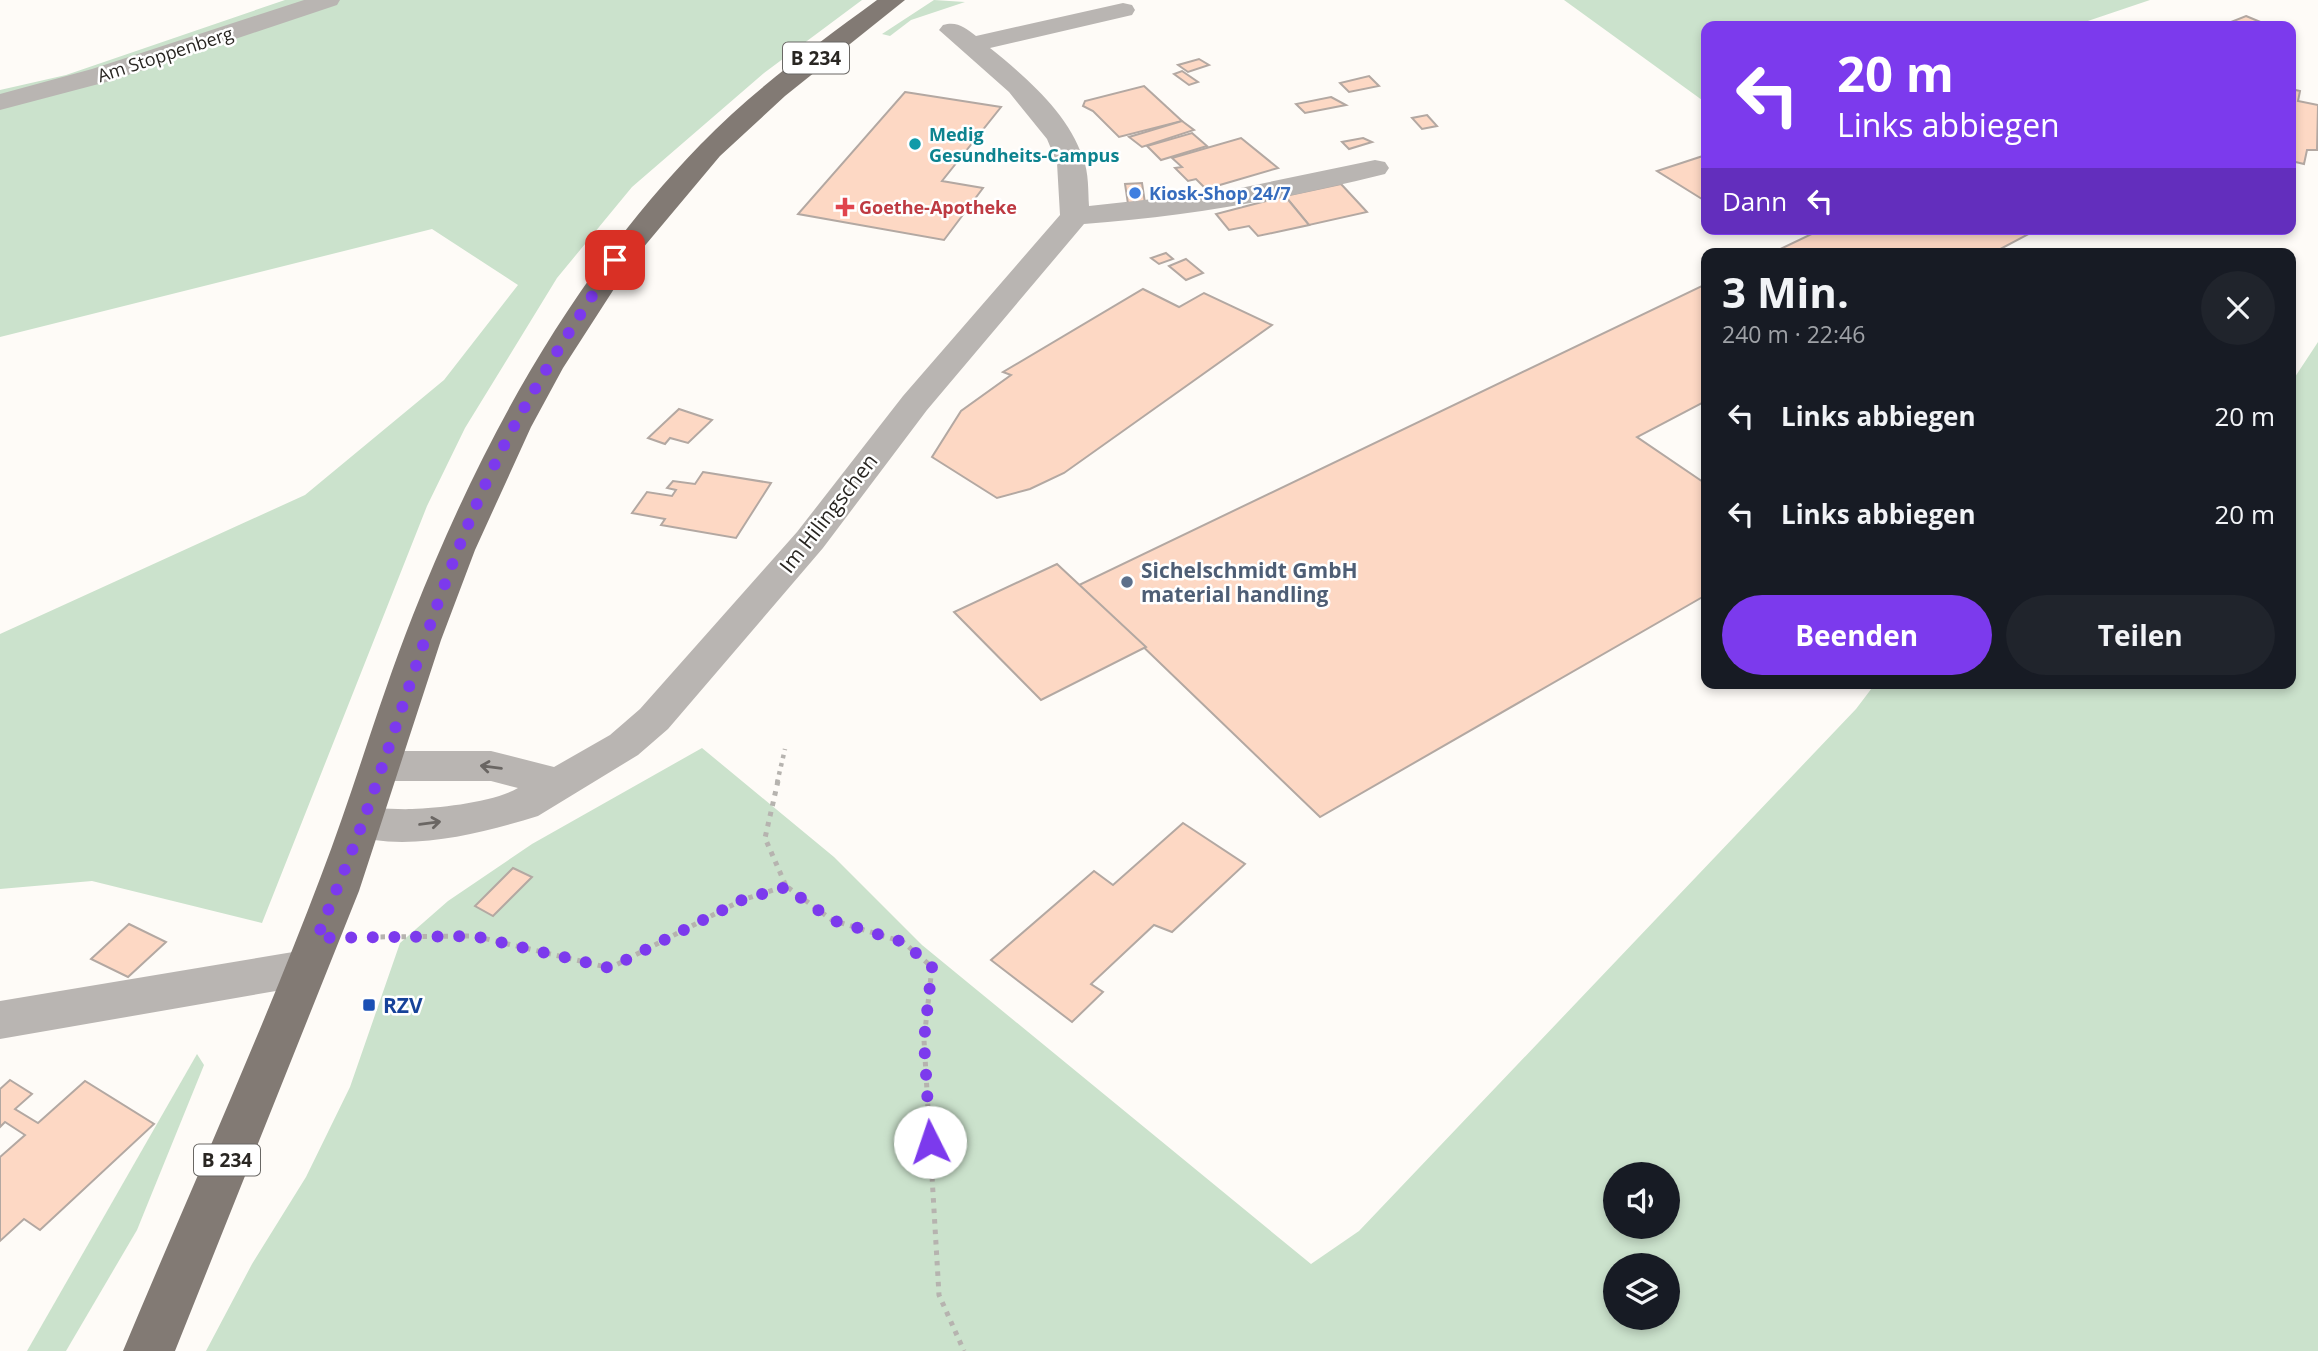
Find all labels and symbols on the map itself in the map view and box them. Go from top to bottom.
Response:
street label: Am Stoppenberg [94,21,236,87]
road number: B 234 [783,43,849,74]
place label: Medig Gesundheits-Campus [929,122,1119,167]
marker: Medig Gesundheits-Campus [907,136,923,152]
place label: Kiosk-Shop 24/7 [1149,181,1291,205]
marker: Kiosk-Shop 24/7 [1127,185,1143,201]
place label: Goethe-Apotheke [859,195,1017,219]
marker: Goethe-Apotheke [837,199,853,215]
pin [585,230,645,290]
street label: Im Hilingschen [773,448,883,578]
place label: Sichelschmidt GmbH material handling [1141,556,1358,608]
marker: Sichelschmidt GmbH material handling [1119,574,1135,590]
one-way arrow [480,761,503,774]
one-way arrow [418,816,441,829]
place label: RZV [383,991,423,1019]
marker: RZV [361,997,377,1013]
position arrow [893,1105,967,1179]
road number: B 234 [194,1144,260,1176]

